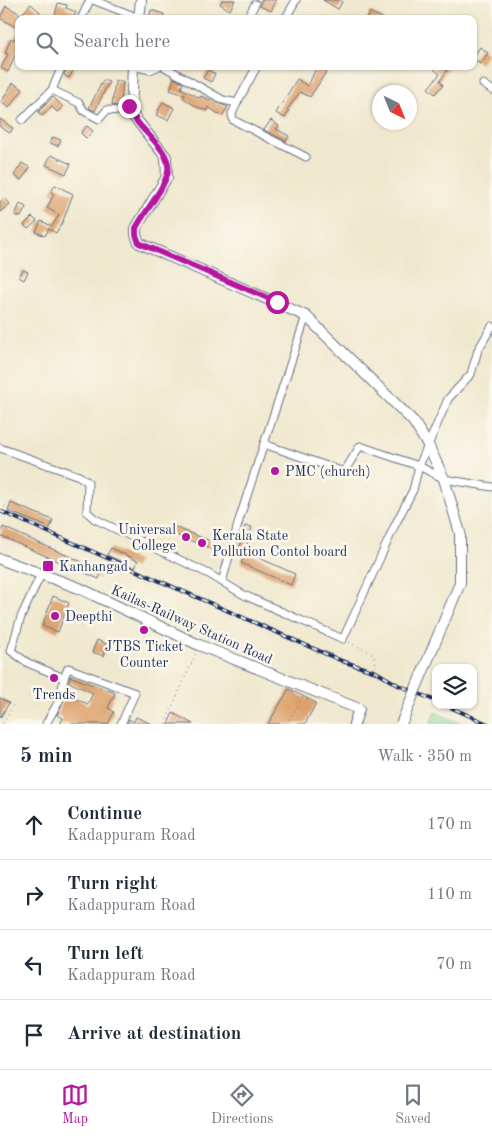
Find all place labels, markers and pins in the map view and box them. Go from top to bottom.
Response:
marker: PMC (church) [269,465,281,477]
place label: PMC (church) [285,465,371,479]
place label: Universal College [118,523,176,553]
place label: Kerala State Pollution Contol board [212,529,347,559]
marker: Universal College [180,531,192,543]
marker: Kerala State Pollution Contol board [196,537,208,549]
marker: Kanhangad [41,559,55,573]
place label: Kanhangad [59,560,128,574]
marker: Deepthi [49,610,61,622]
place label: Deepthi [65,610,113,624]
marker: JTBS Ticket Counter [138,624,150,636]
place label: JTBS Ticket Counter [105,640,183,670]
marker: Trends [48,672,60,684]
place label: Trends [32,688,76,702]

